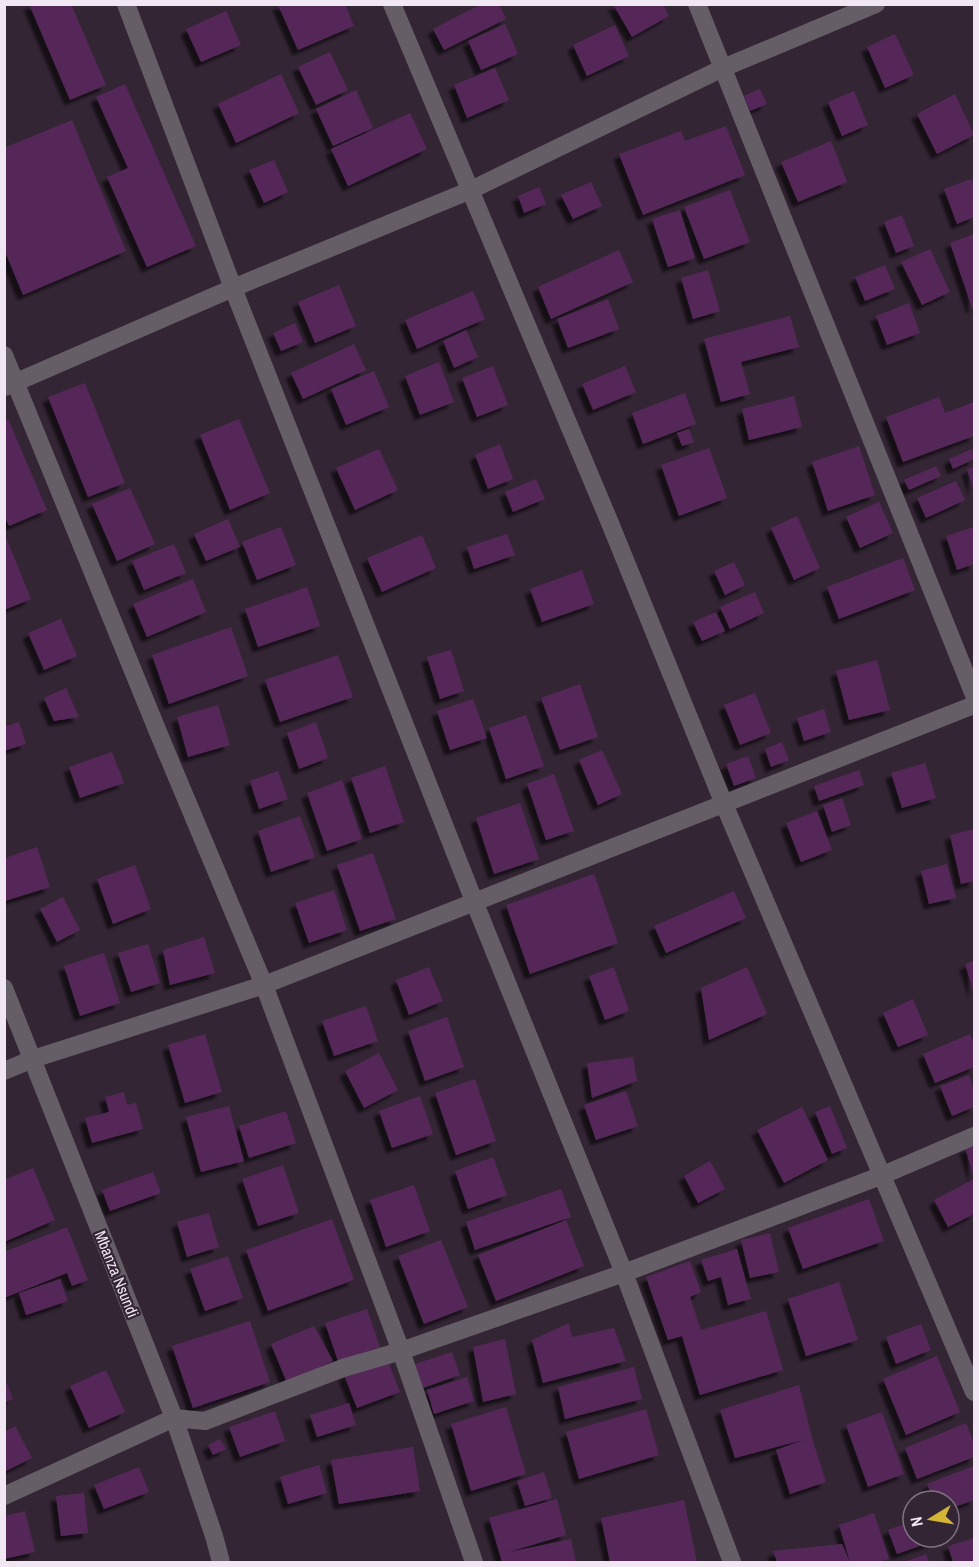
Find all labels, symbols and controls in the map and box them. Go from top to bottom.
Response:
street label: Mbanza Nsundi [90,1227,144,1321]
north arrow [901,1489,961,1549]
text: N [905,1515,928,1529]

